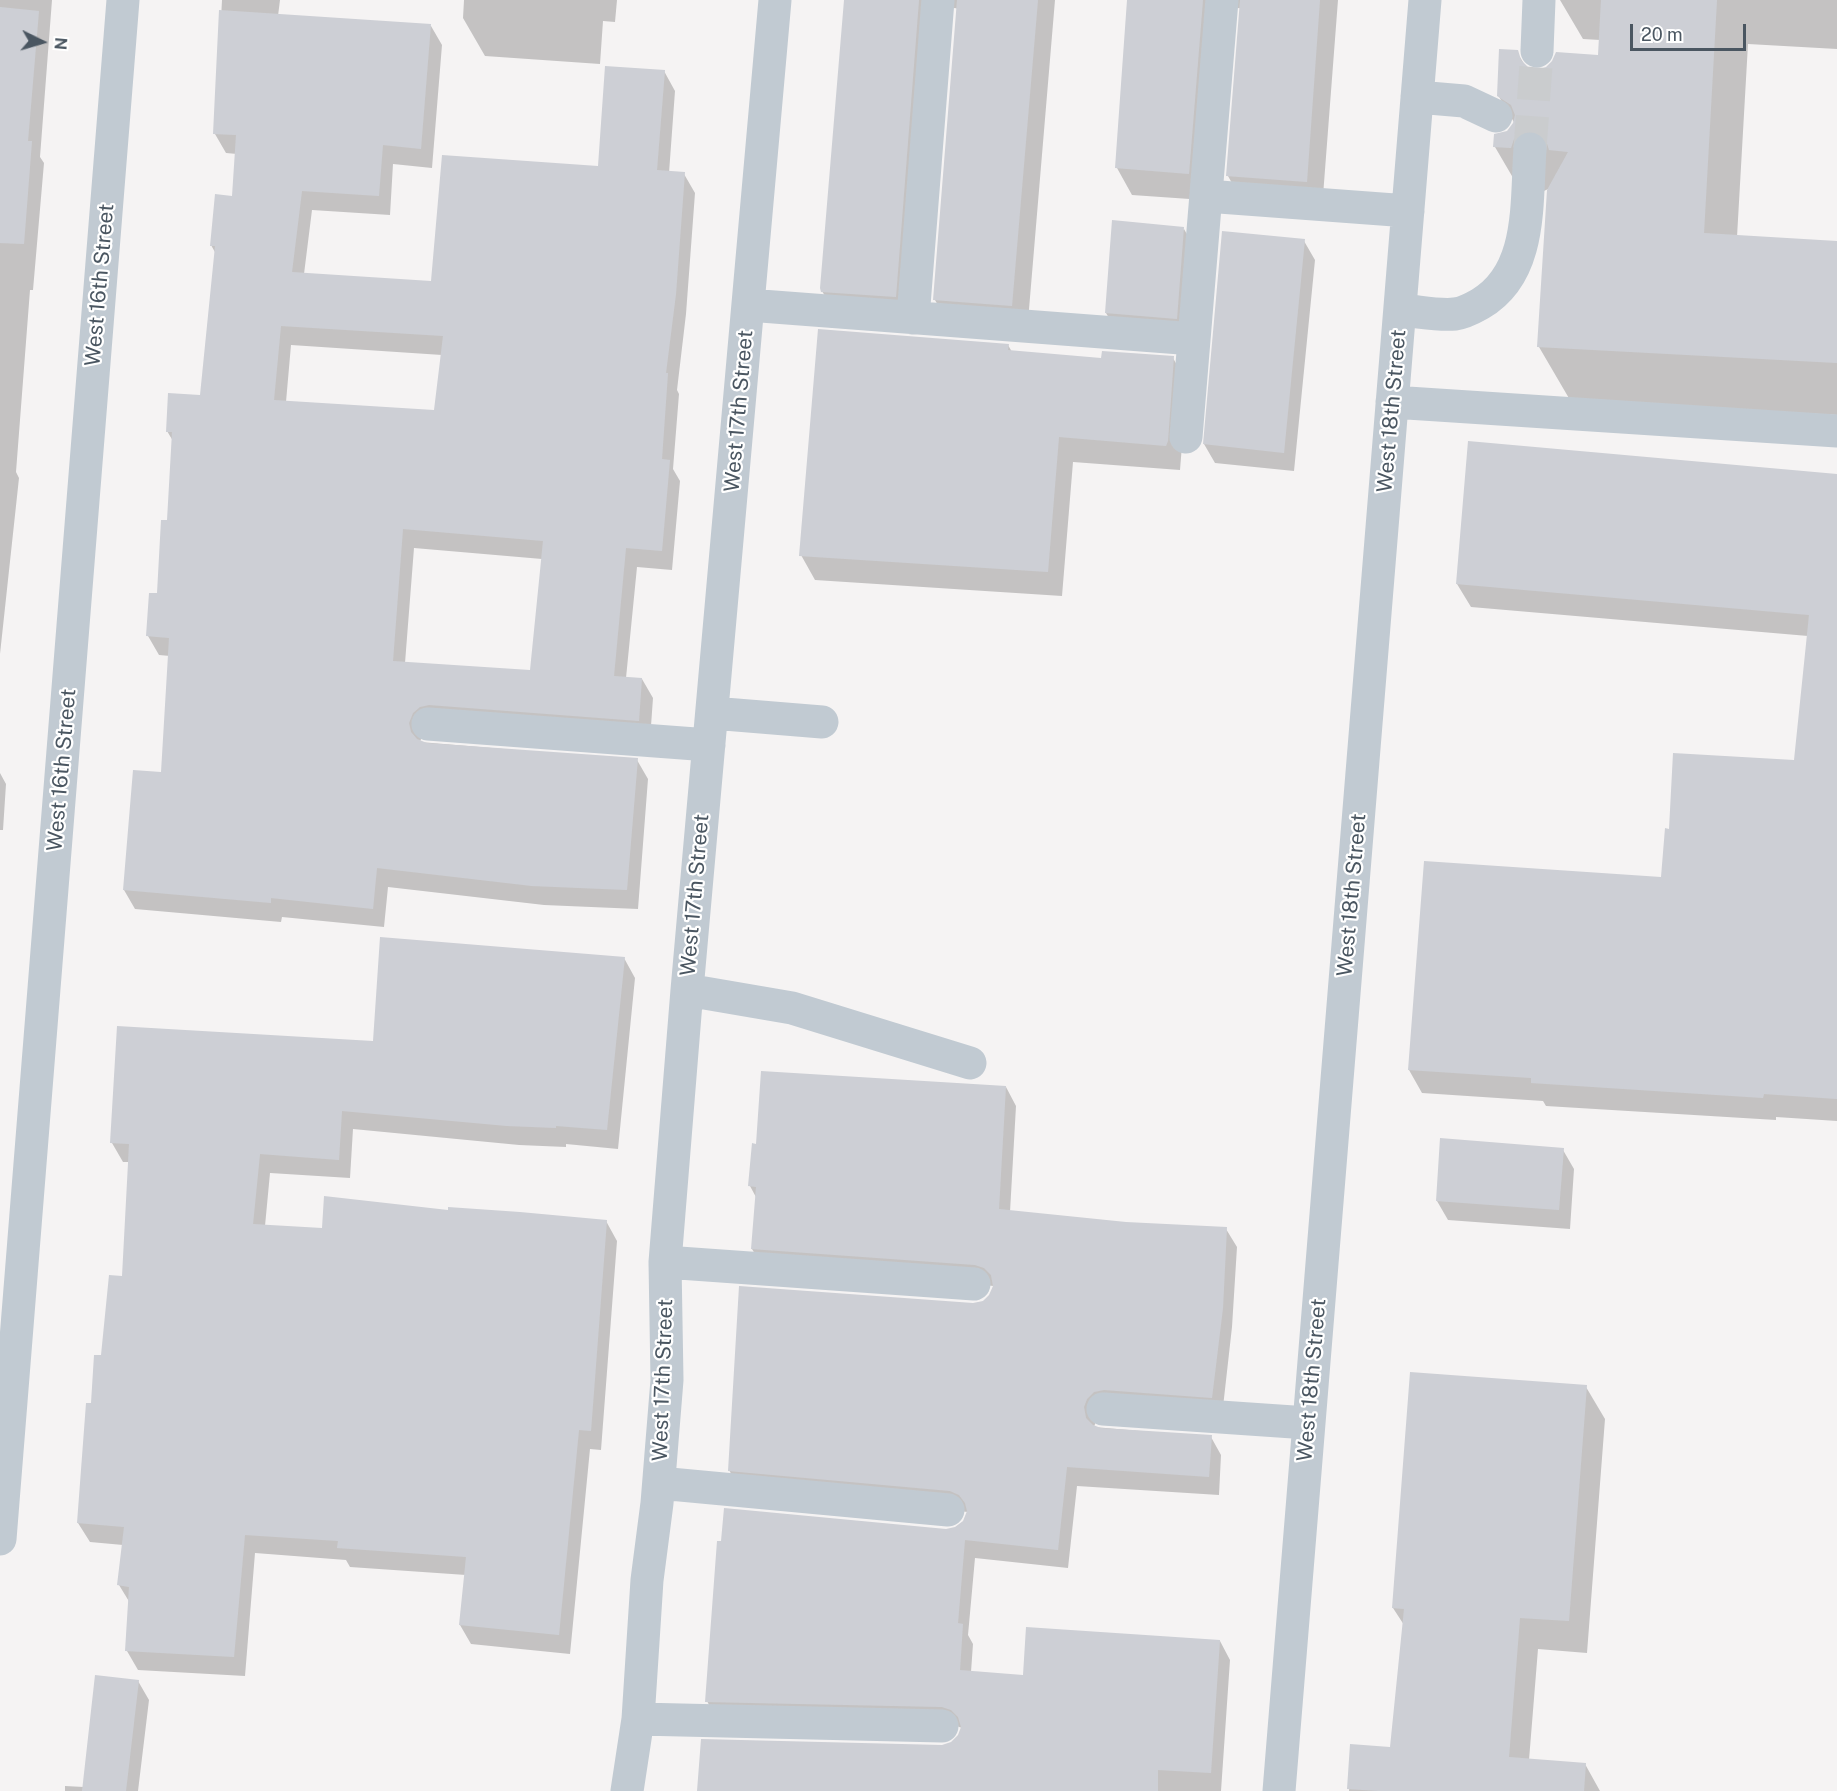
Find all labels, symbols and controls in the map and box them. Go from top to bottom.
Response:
north arrow [12,12,72,72]
scale bar [1633,12,1748,50]
text: 20 m [1641,24,1683,45]
text: N [50,37,70,51]
street label: West 16th Street [80,203,120,367]
street label: West 17th Street [719,329,759,493]
street label: West 18th Street [1372,329,1412,493]
street label: West 16th Street [42,688,82,852]
street label: West 17th Street [675,813,715,977]
street label: West 18th Street [1332,813,1372,977]
street label: West 17th Street [648,1298,678,1462]
street label: West 18th Street [1292,1298,1332,1462]

